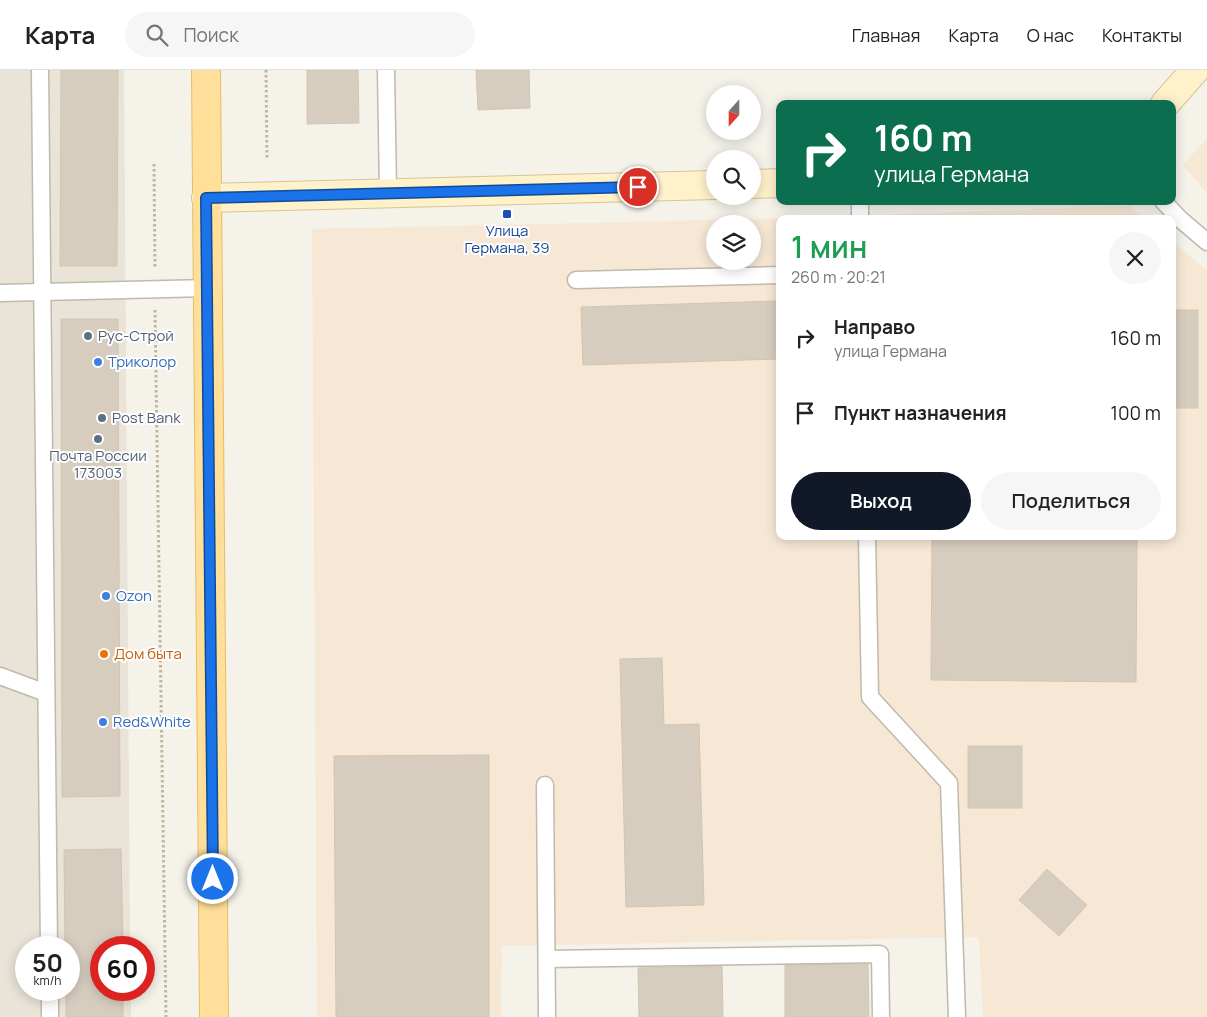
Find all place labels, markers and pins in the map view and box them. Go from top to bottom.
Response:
pin [617,166,659,208]
marker: Улица Германа, 39 [501,208,513,220]
place label: Улица Германа, 39 [464,220,550,258]
place label: Рус-Строй [98,325,174,346]
marker: Рус-Строй [82,330,94,342]
place label: Триколор [108,351,176,372]
marker: Триколор [92,356,104,368]
place label: Post Bank [112,407,181,428]
marker: Post Bank [96,412,108,424]
marker: Почта России 173003 [92,433,104,445]
place label: Почта России 173003 [49,445,147,483]
place label: Ozon [116,585,152,606]
marker: Ozon [100,590,112,602]
place label: Дом быта [114,643,182,664]
marker: Дом быта [98,648,110,660]
place label: Red&White [113,711,191,732]
marker: Red&White [97,716,109,728]

